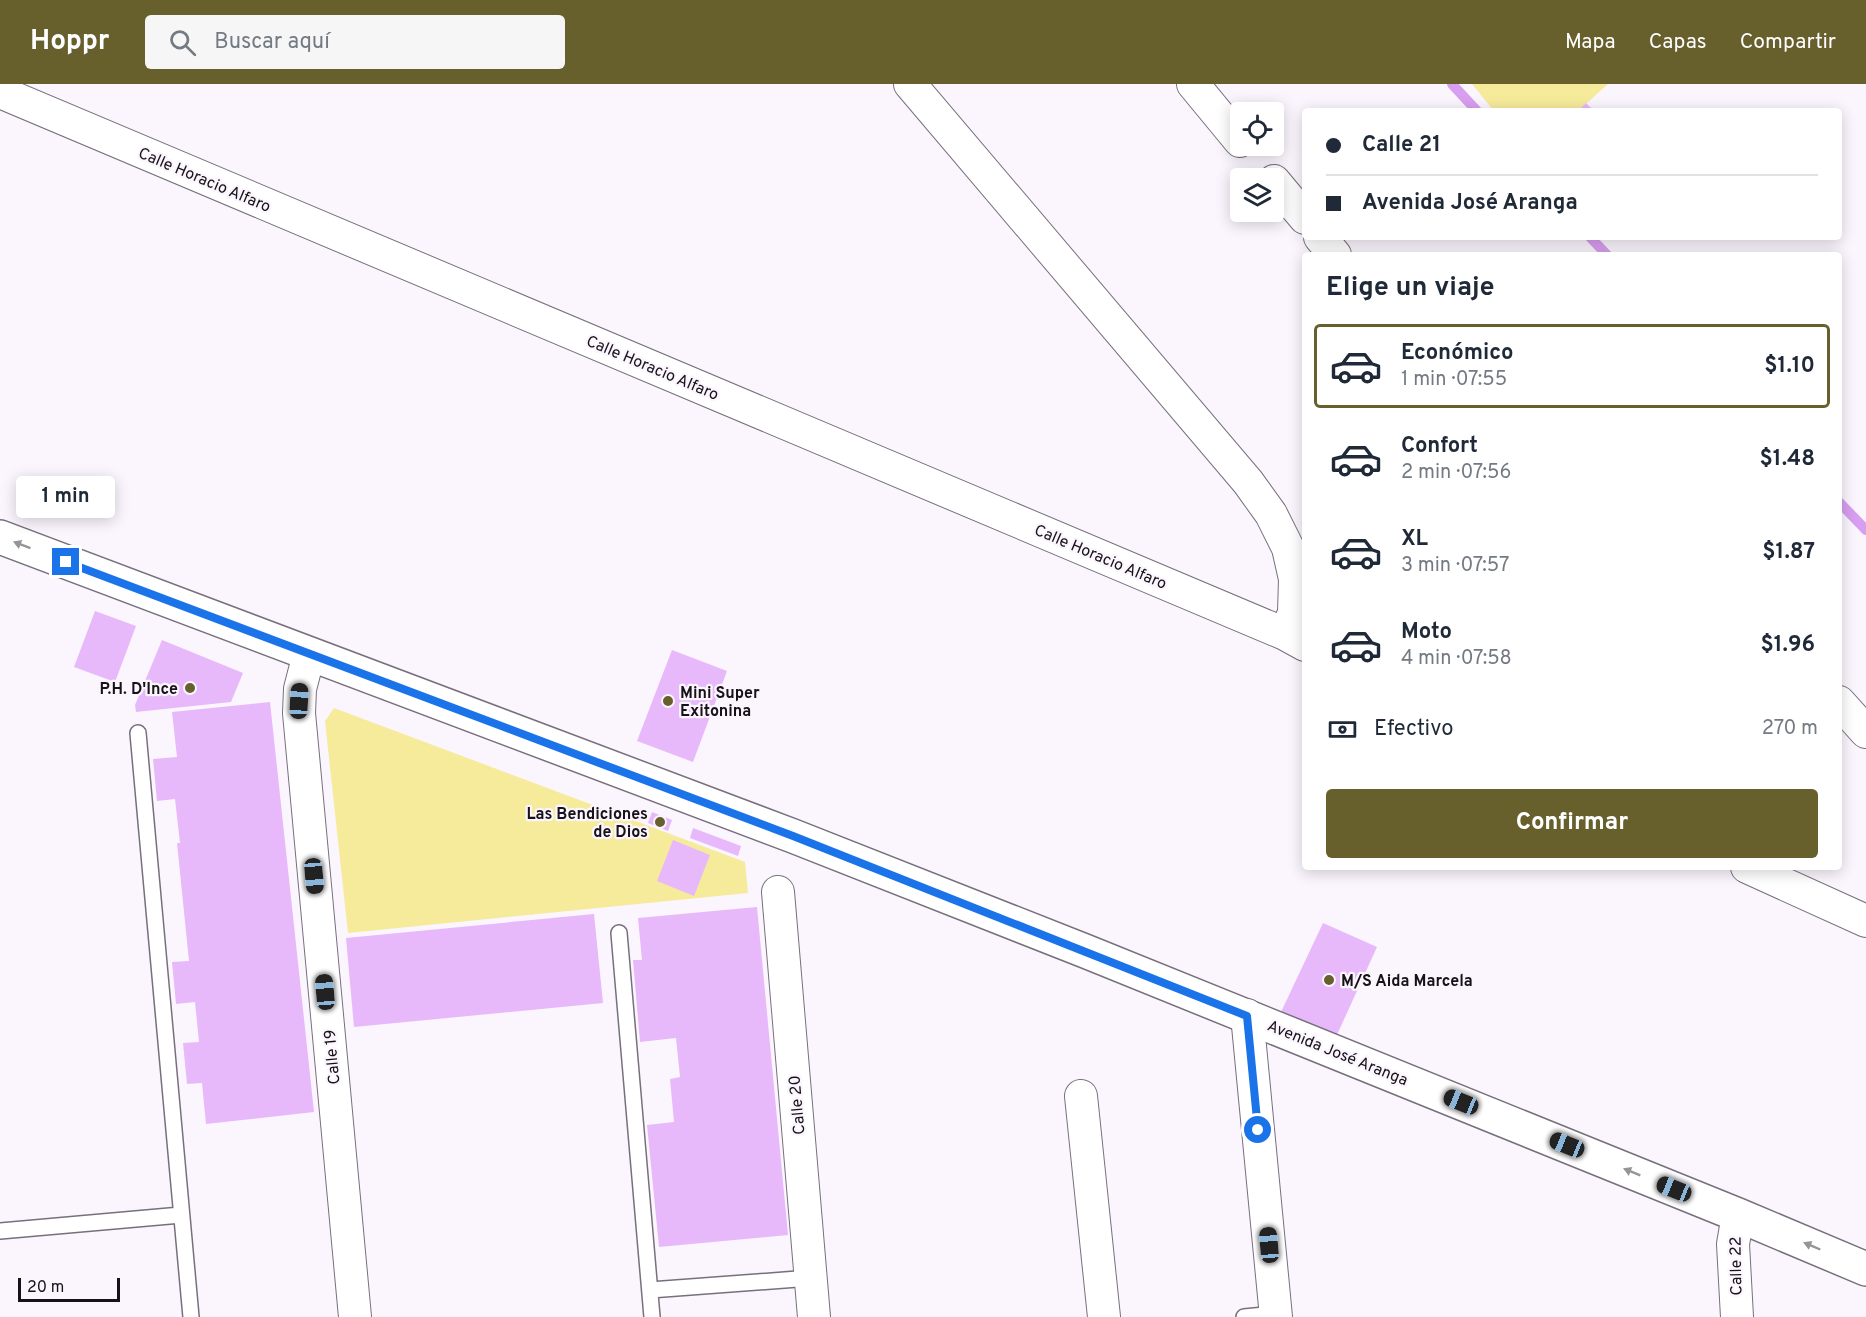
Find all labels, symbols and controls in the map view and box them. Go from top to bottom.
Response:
search box [145,15,565,69]
text: Hoppr [30,24,109,60]
icon: search [166,26,199,59]
text: Buscar aquí [214,29,330,56]
text: Mapa [1565,29,1616,56]
text: Capas [1649,29,1707,56]
text: Compartir [1740,29,1836,56]
map controls [1230,102,1284,222]
button: locate [1230,102,1284,156]
text: Calle 21 [1362,132,1441,159]
street label: Calle Horacio Alfaro [135,144,274,218]
button: layers [1230,168,1284,222]
text: Avenida José Aranga [1362,190,1578,217]
text: Elige un viaje [1326,271,1495,305]
street label: Calle Horacio Alfaro [583,332,722,406]
icon: car [1329,339,1383,393]
text: Económico [1401,340,1514,367]
text: $1.10 [1764,353,1815,380]
text: 1 min · 07:55 [1401,367,1507,393]
icon: car [1329,432,1383,486]
text: Confort [1401,433,1478,460]
text: $1.48 [1759,446,1815,473]
text: 2 min · 07:56 [1401,460,1511,486]
callout: 1 min [16,475,116,517]
text: 1 min [41,484,90,510]
street label: Calle Horacio Alfaro [1031,521,1170,595]
icon: car [1329,525,1383,579]
text: XL [1401,526,1428,553]
text: $1.87 [1762,539,1815,566]
one-way arrow [13,540,31,549]
route end [52,548,79,575]
text: 3 min · 07:57 [1401,553,1509,579]
icon: car [1329,618,1383,672]
text: Moto [1401,619,1452,646]
text: $1.96 [1760,632,1815,659]
text: 4 min · 07:58 [1401,646,1512,672]
place label: P.H. D'Ince [99,680,178,700]
marker: P.H. D'Ince [183,681,197,695]
car [289,683,309,719]
place label: Mini Super Exitonina [680,684,760,722]
marker: Mini Super Exitonina [661,694,675,708]
icon: cash [1326,713,1359,746]
text: Efectivo [1374,716,1454,743]
text: 270 m [1762,716,1818,742]
button: Confirmar [1326,789,1818,858]
place label: Las Bendiciones de Dios [526,805,648,843]
marker: Las Bendiciones de Dios [653,815,667,829]
car [303,857,325,895]
place label: M/S Aida Marcela [1341,972,1473,992]
car [314,973,336,1011]
marker: M/S Aida Marcela [1322,973,1336,987]
street label: Avenida José Aranga [1264,1016,1411,1091]
street label: Calle 19 [321,1029,345,1085]
street label: Calle 20 [785,1074,811,1135]
car [1441,1087,1481,1117]
route start [1244,1116,1271,1143]
car [1547,1130,1587,1160]
one-way arrow [1623,1167,1641,1176]
car [1654,1174,1694,1204]
car [1258,1226,1280,1264]
street label: Calle 22 [1726,1236,1748,1296]
one-way arrow [1803,1241,1821,1250]
scale bar [18,1275,120,1302]
text: 20 m [27,1278,64,1298]

